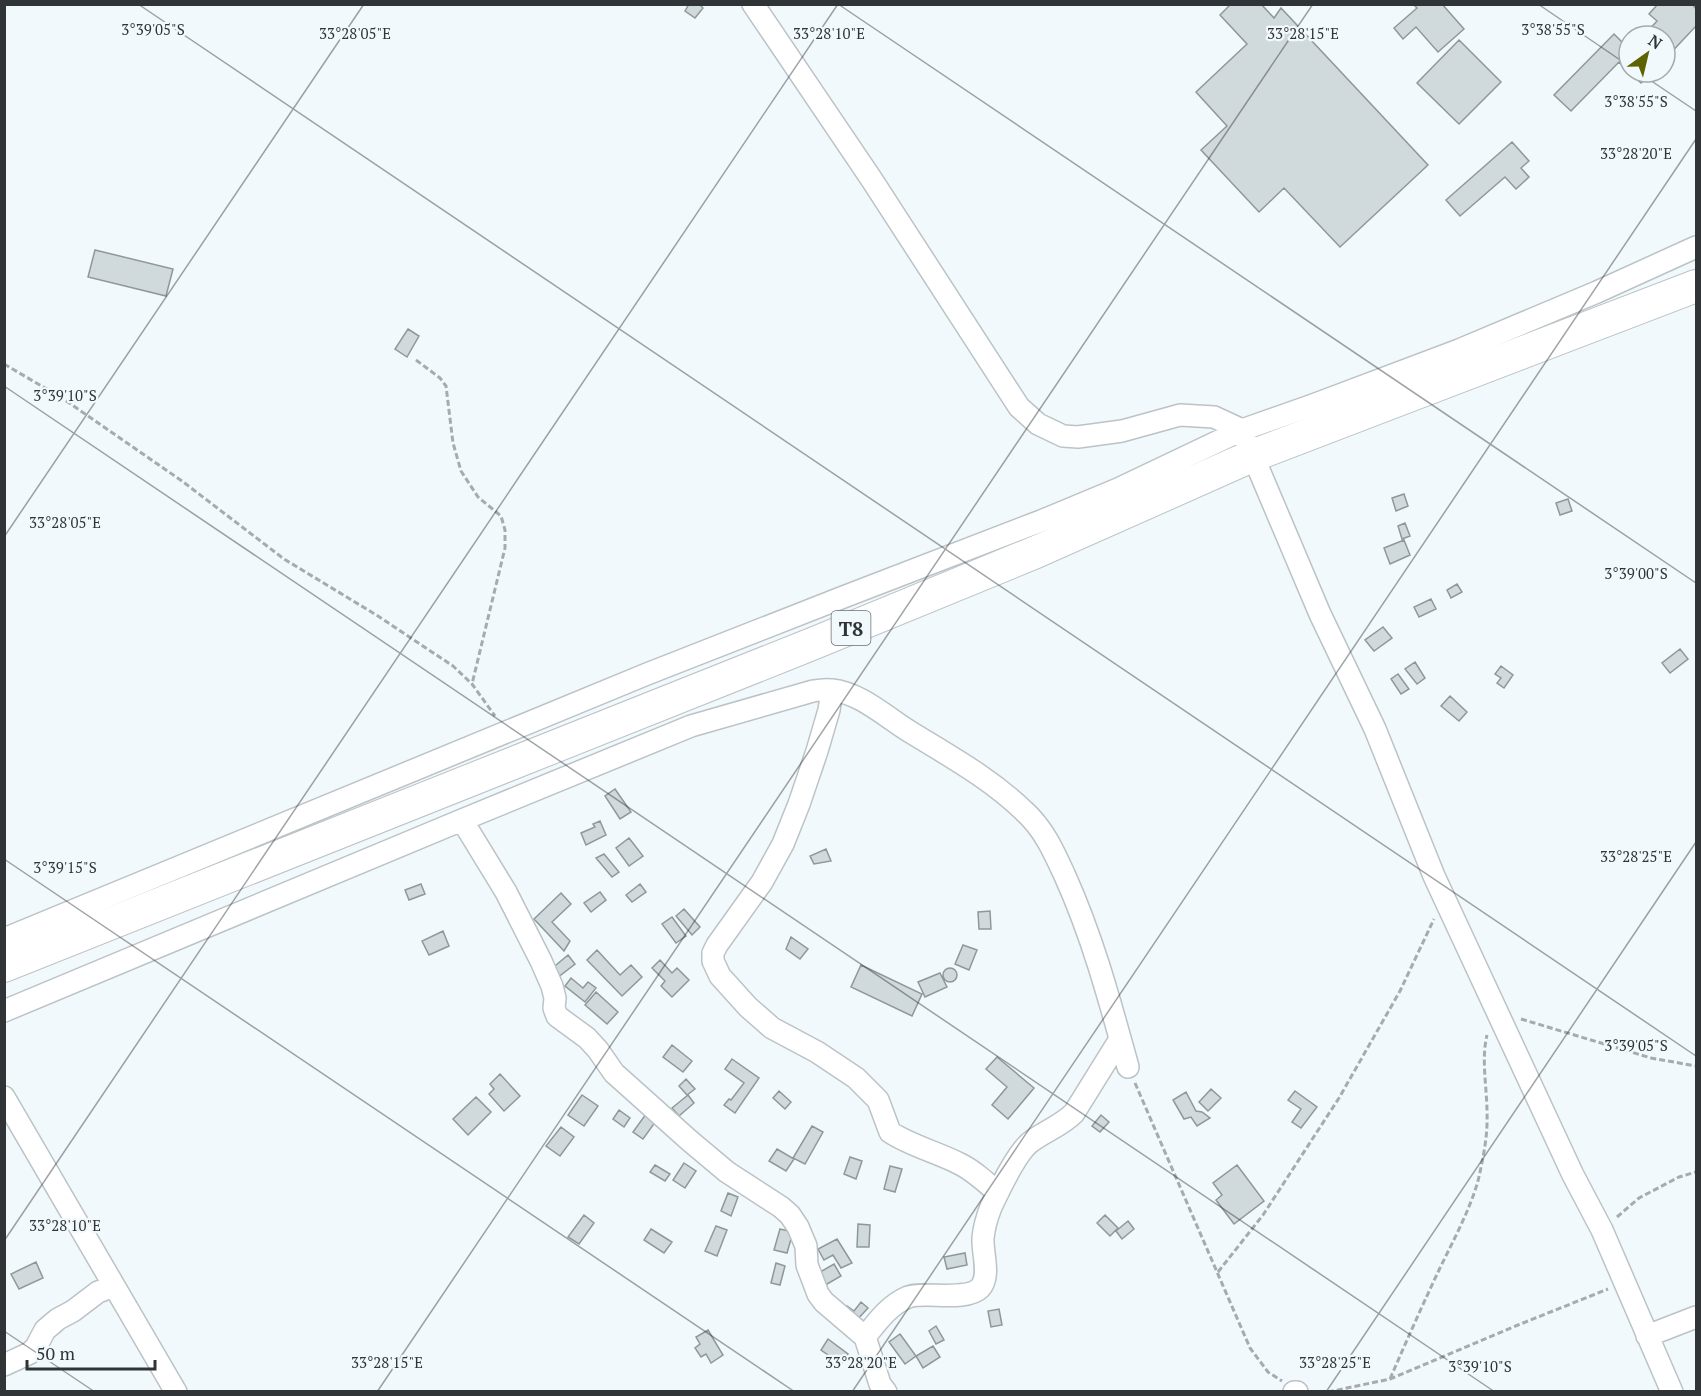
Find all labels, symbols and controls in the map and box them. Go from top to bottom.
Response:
text: 3°39'05"S [121,19,185,39]
text: 3°38'55"S [1521,19,1585,39]
text: 33°28'05"E [319,23,391,43]
text: 33°28'10"E [793,23,865,43]
text: 33°28'15"E [1267,23,1339,43]
north arrow [1617,24,1677,84]
text: N [1644,29,1667,54]
text: 3°38'55"S [1604,91,1668,111]
text: 33°28'20"E [1600,143,1672,163]
text: 3°39'10"S [33,385,97,405]
text: 33°28'05"E [29,512,101,532]
text: 3°39'00"S [1604,563,1668,583]
road number: T8 [832,611,870,645]
text: 33°28'25"E [1600,846,1672,866]
text: 3°39'15"S [33,857,97,877]
text: 3°39'05"S [1604,1035,1668,1055]
text: 33°28'10"E [29,1215,101,1235]
scale bar [27,1333,154,1371]
text: 50 m [36,1341,76,1365]
text: 33°28'15"E [351,1352,423,1372]
text: 33°28'20"E [825,1352,897,1372]
text: 33°28'25"E [1299,1352,1371,1372]
text: 3°39'10"S [1448,1356,1512,1376]

